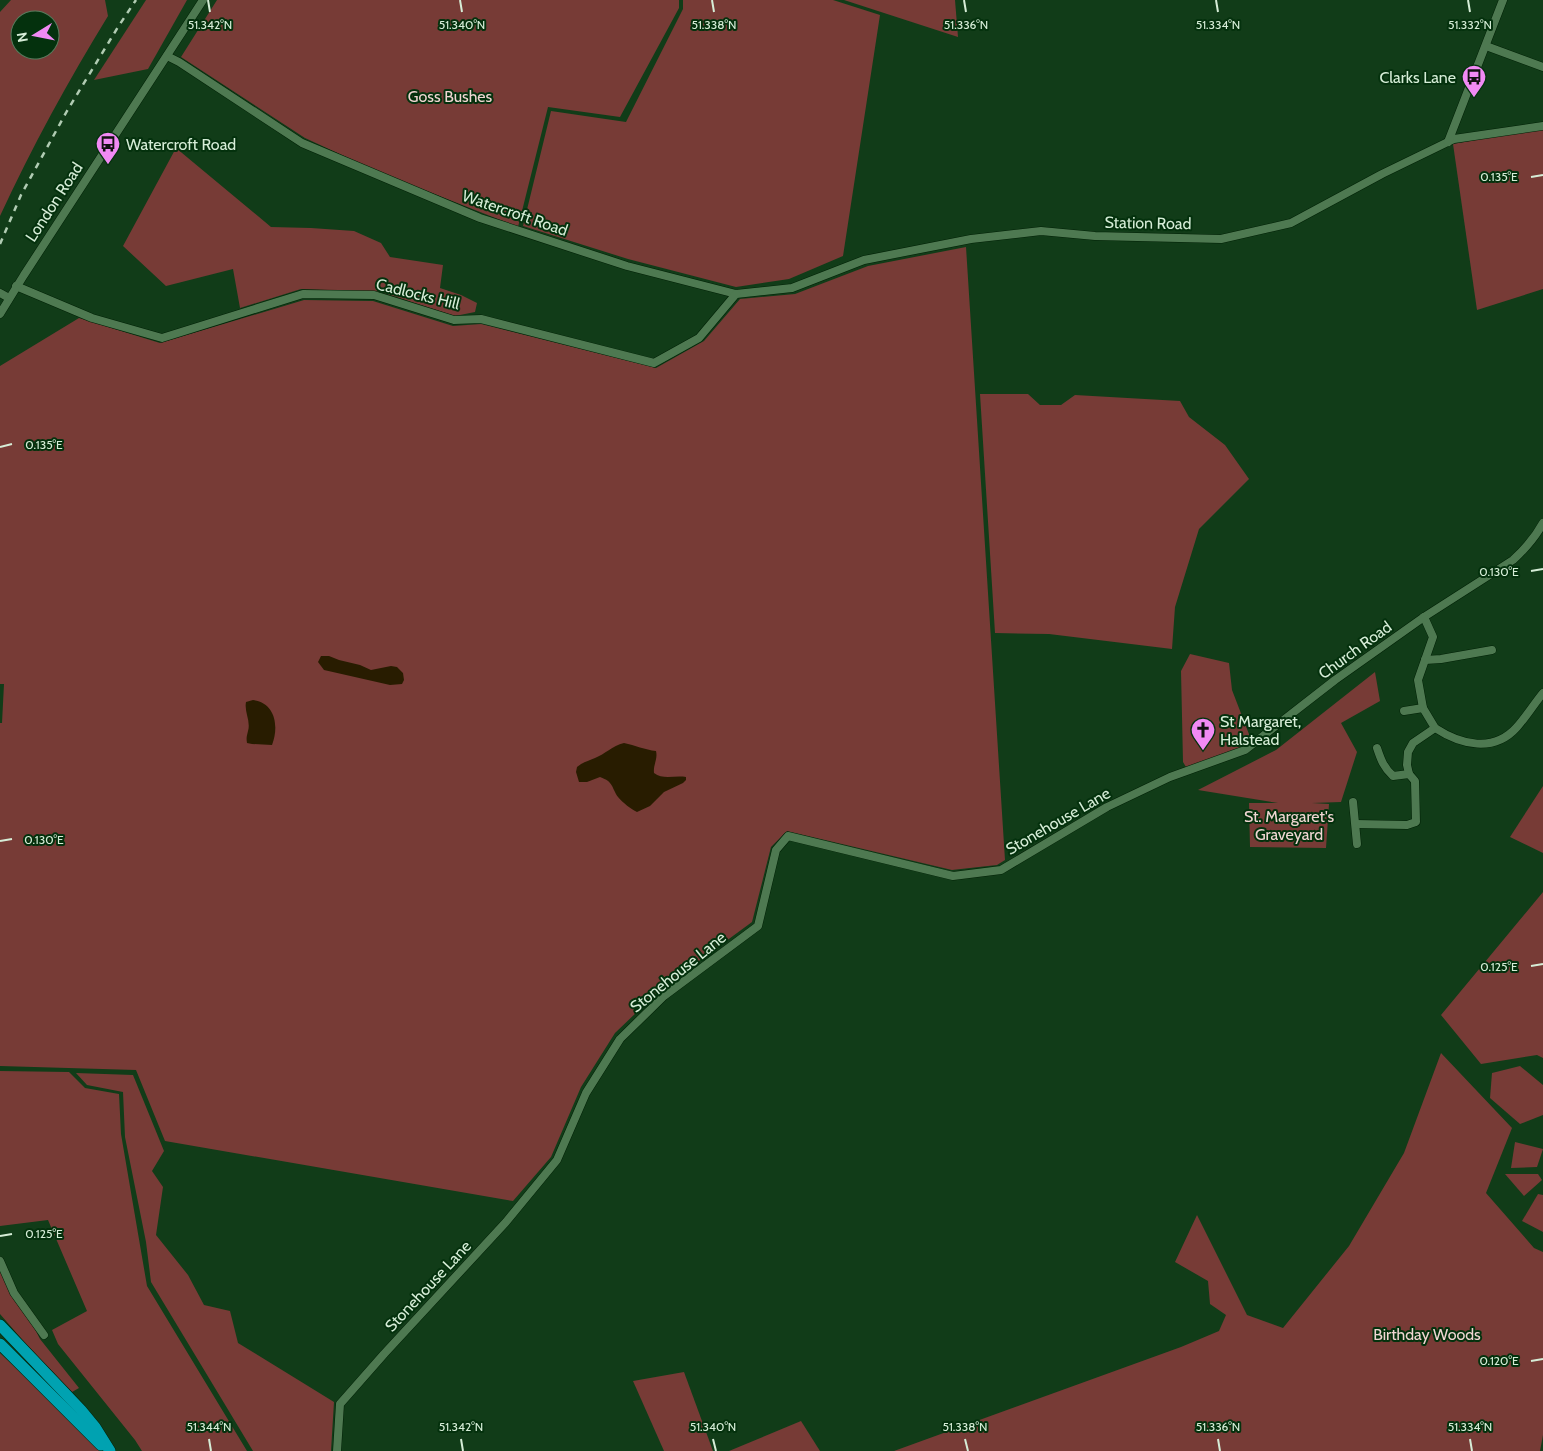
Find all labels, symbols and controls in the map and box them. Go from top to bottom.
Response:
north arrow [10,10,60,60]
text: 51.342°N [188,17,232,32]
text: 51.340°N [439,17,485,32]
text: 51.338°N [691,17,737,32]
text: 51.336°N [944,17,988,32]
text: 51.334°N [1196,17,1240,32]
text: 51.332°N [1448,17,1492,32]
text: N [12,31,32,44]
bus stop icon: Clarks Lane [1461,64,1487,98]
place label: Clarks Lane [1379,68,1456,87]
park label: Goss Bushes [408,87,493,106]
bus stop icon: Watercroft Road [95,131,121,165]
place label: Watercroft Road [126,135,236,154]
street label: London Road [21,159,87,245]
text: 0.135°E [1480,169,1518,184]
street label: Watercroft Road [460,186,570,240]
street label: Station Road [1104,213,1192,233]
street label: Cadlocks Hill [374,274,462,314]
text: 0.135°E [25,437,63,452]
text: 0.130°E [1479,564,1519,579]
street label: Church Road [1315,617,1395,683]
place label: St Margaret, Halstead [1220,712,1301,749]
church icon: St Margaret, Halstead [1190,717,1216,751]
street label: Stonehouse Lane [1002,783,1114,859]
park label: St. Margaret's Graveyard [1244,807,1334,844]
text: 0.130°E [24,832,64,847]
street label: Stonehouse Lane [626,928,730,1016]
text: 0.125°E [1480,959,1518,974]
text: 0.125°E [25,1226,63,1241]
street label: Stonehouse Lane [381,1237,475,1335]
park label: Birthday Woods [1373,1325,1481,1344]
text: 0.120°E [1479,1353,1519,1368]
text: 51.344°N [186,1419,232,1434]
text: 51.342°N [439,1419,483,1434]
text: 51.340°N [690,1419,736,1434]
text: 51.338°N [942,1419,988,1434]
text: 51.336°N [1196,1419,1240,1434]
text: 51.334°N [1448,1419,1492,1434]

